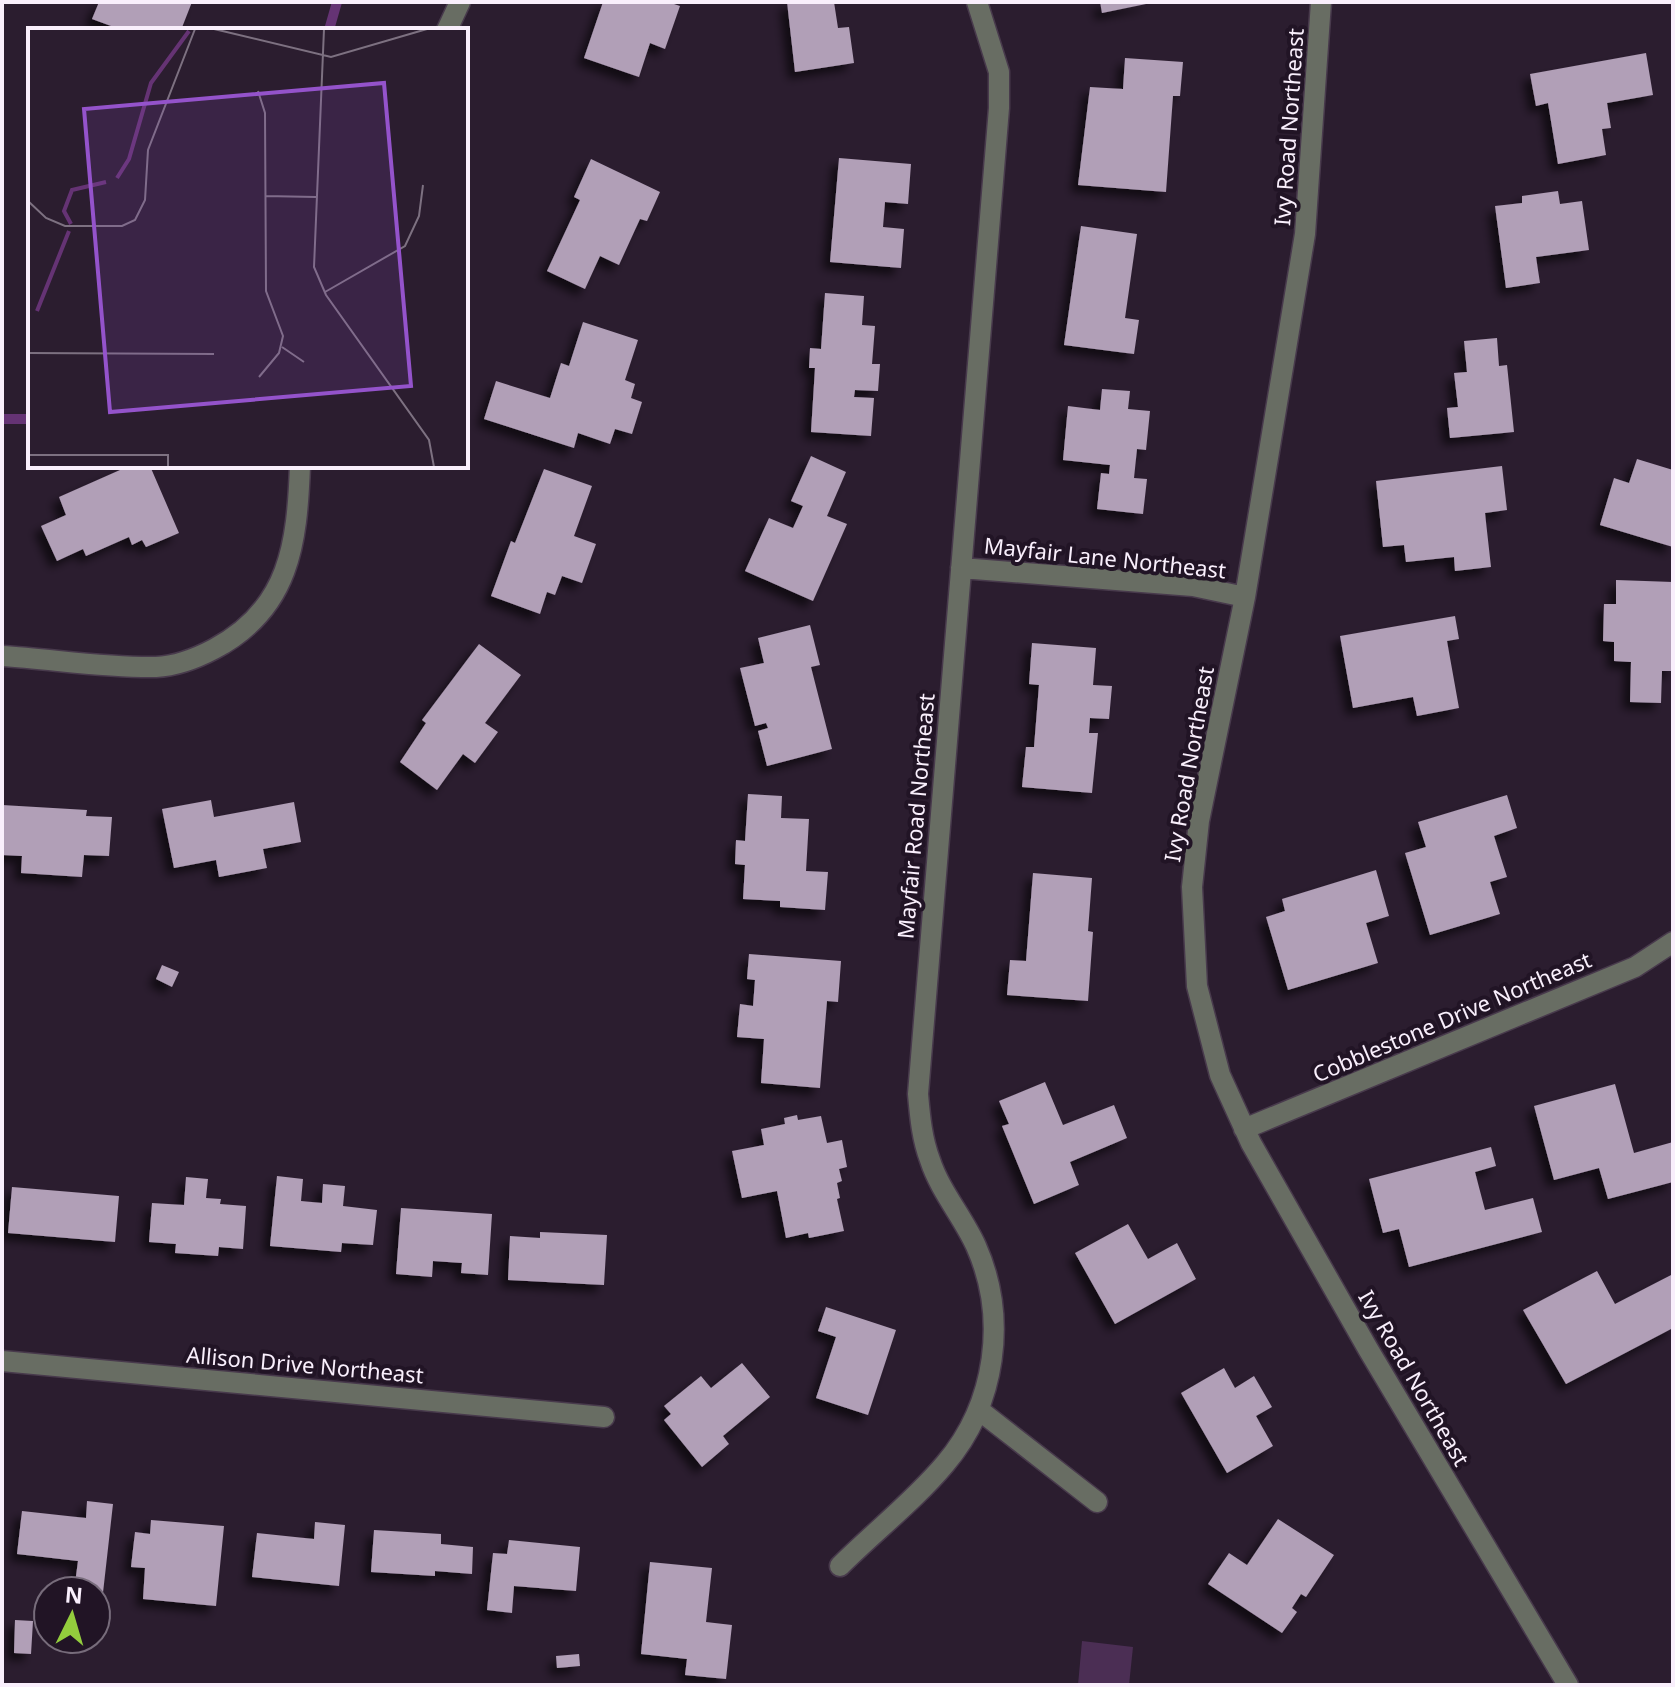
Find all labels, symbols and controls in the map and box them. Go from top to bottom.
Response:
street label: Ivy Road Northeast [1266,27,1310,227]
inset map [28,28,468,468]
street label: Mayfair Lane Northeast [983,529,1228,585]
street label: Ivy Road Northeast [1156,664,1220,864]
street label: Mayfair Road Northeast [889,692,941,940]
street label: Cobblestone Drive Northeast [1308,944,1596,1088]
street label: Ivy Road Northeast [1352,1284,1477,1471]
street label: Allison Drive Northeast [185,1339,425,1389]
north arrow [32,1575,112,1655]
text: N [64,1578,84,1610]

